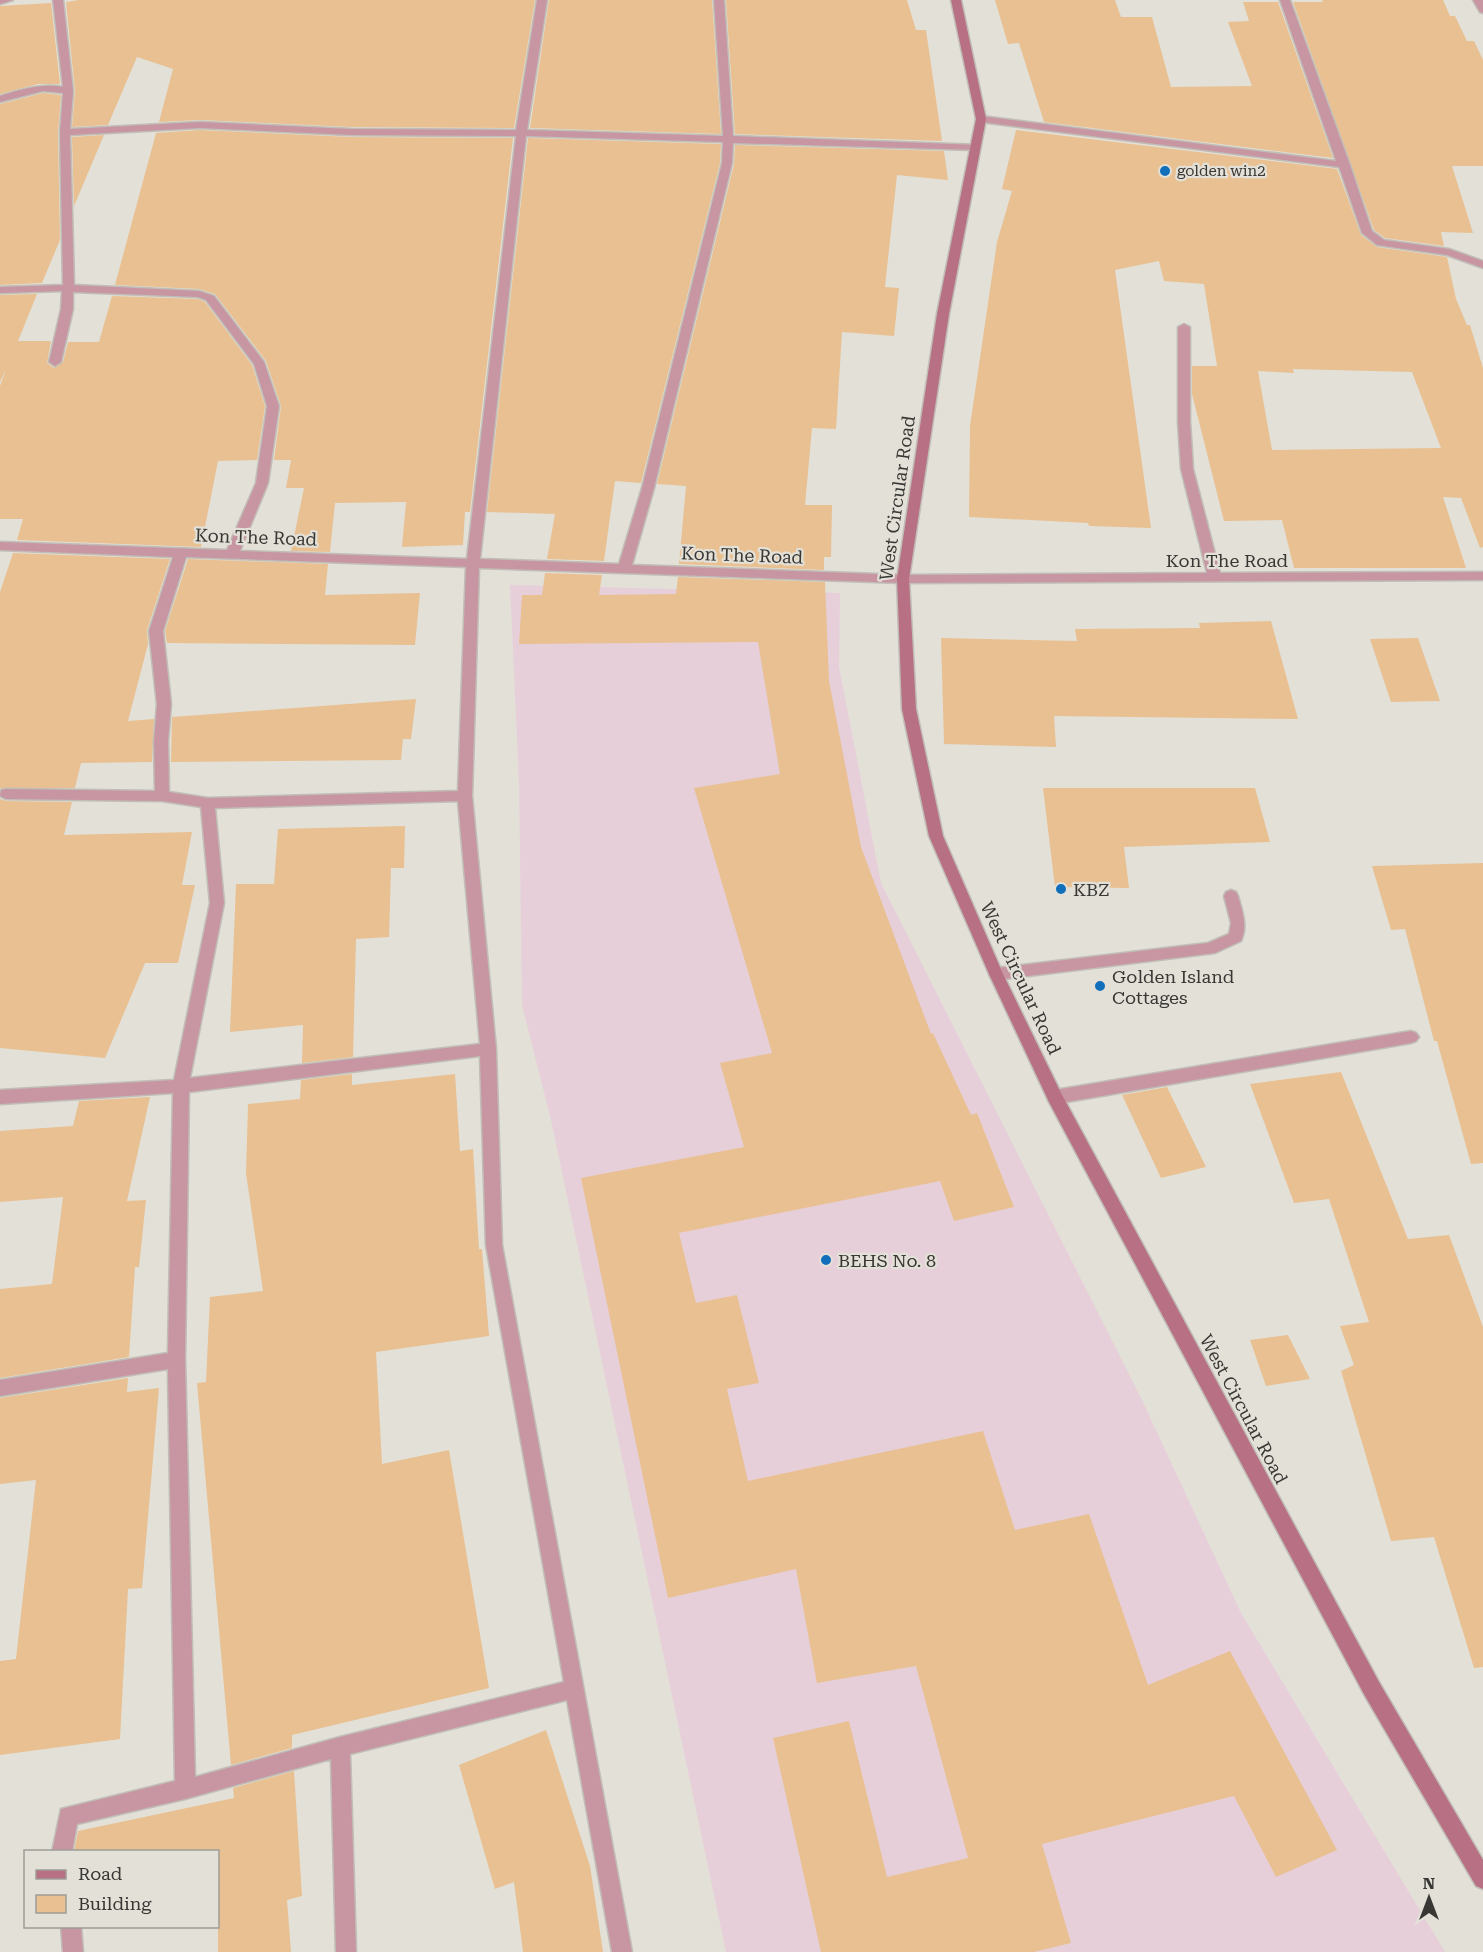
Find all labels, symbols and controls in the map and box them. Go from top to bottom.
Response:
place label: golden win2 [1177,162,1266,180]
marker: golden win2 [1158,164,1172,178]
street label: West Circular Road [875,414,919,582]
street label: Kon The Road [195,524,318,550]
street label: Kon The Road [681,542,804,568]
street label: Kon The Road [1166,550,1289,571]
place label: KBZ [1073,879,1109,900]
marker: KBZ [1054,882,1068,896]
street label: West Circular Road [976,898,1066,1058]
place label: Golden Island Cottages [1112,966,1235,1008]
marker: Golden Island Cottages [1093,979,1107,993]
place label: BEHS No. 8 [838,1250,936,1271]
marker: BEHS No. 8 [819,1253,833,1267]
street label: West Circular Road [1196,1331,1292,1488]
legend [24,1850,219,1928]
text: Road [78,1863,123,1884]
north arrow [1399,1868,1459,1928]
text: N [1423,1874,1435,1893]
text: Building [78,1893,152,1914]

